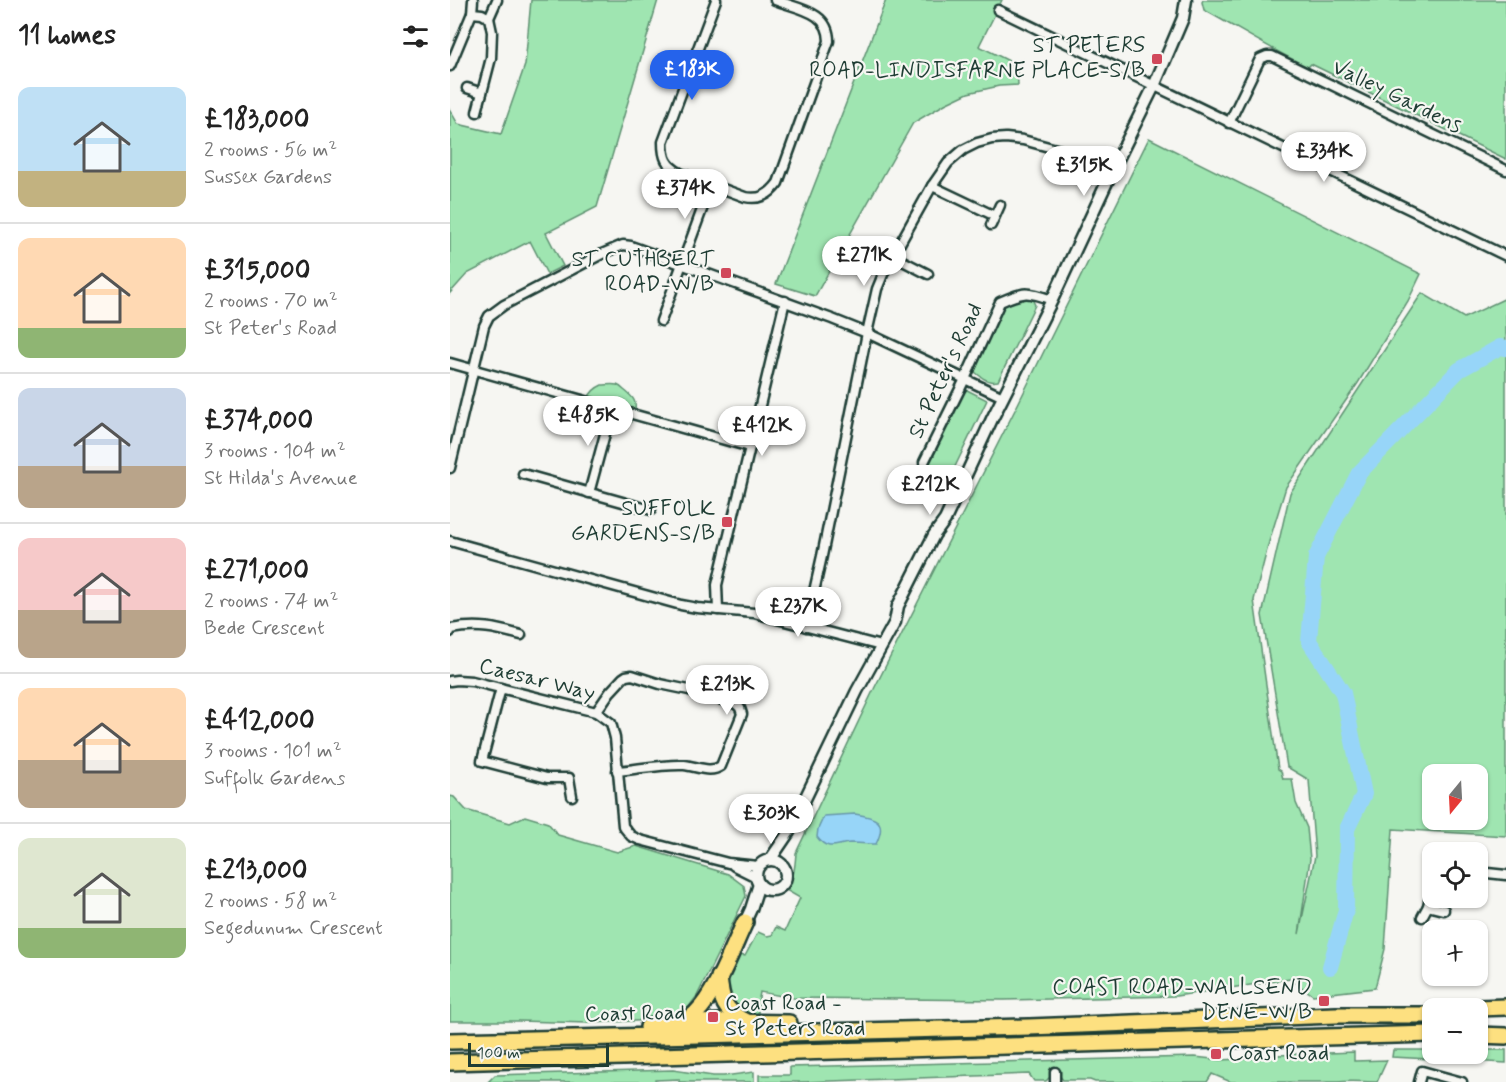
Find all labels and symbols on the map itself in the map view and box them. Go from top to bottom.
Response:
place label: ST PETERS ROAD-LINDISFARNE PLACE-S/B [809,32,1145,85]
pin: £183K [650,50,734,101]
marker: ST PETERS ROAD-LINDISFARNE PLACE-S/B [1150,52,1164,66]
street label: Valley Gardens [1328,54,1467,141]
pin: £334K [1282,132,1366,183]
pin: £315K [1042,146,1126,197]
pin: £374K [643,169,727,220]
pin: £271K [822,236,906,287]
place label: ST CUTHBERT ROAD-W/B [572,246,715,299]
marker: ST CUTHBERT ROAD-W/B [719,266,733,280]
street label: St Peter's Road [902,299,990,443]
pin: £485K [546,396,630,447]
pin: £412K [720,406,804,457]
pin: £212K [888,465,972,516]
place label: SUFFOLK GARDENS-S/B [571,495,715,548]
marker: SUFFOLK GARDENS-S/B [720,515,734,529]
pin: £237K [756,587,840,638]
street label: Caesar Way [476,652,598,708]
pin: £213K [685,665,769,716]
north arrow [1422,764,1488,830]
pin: £303K [729,794,813,845]
place label: COAST ROAD-WALLSEND DENE-W/B [1052,974,1312,1027]
place label: Coast Road - St Peters Road [725,990,865,1043]
marker: COAST ROAD-WALLSEND DENE-W/B [1317,994,1331,1008]
street label: Coast Road [584,999,686,1029]
marker: Coast Road - St Peters Road [706,1010,720,1024]
scale bar [468,1040,609,1068]
place label: Coast Road [1228,1040,1329,1068]
marker: Coast Road [1209,1047,1223,1061]

